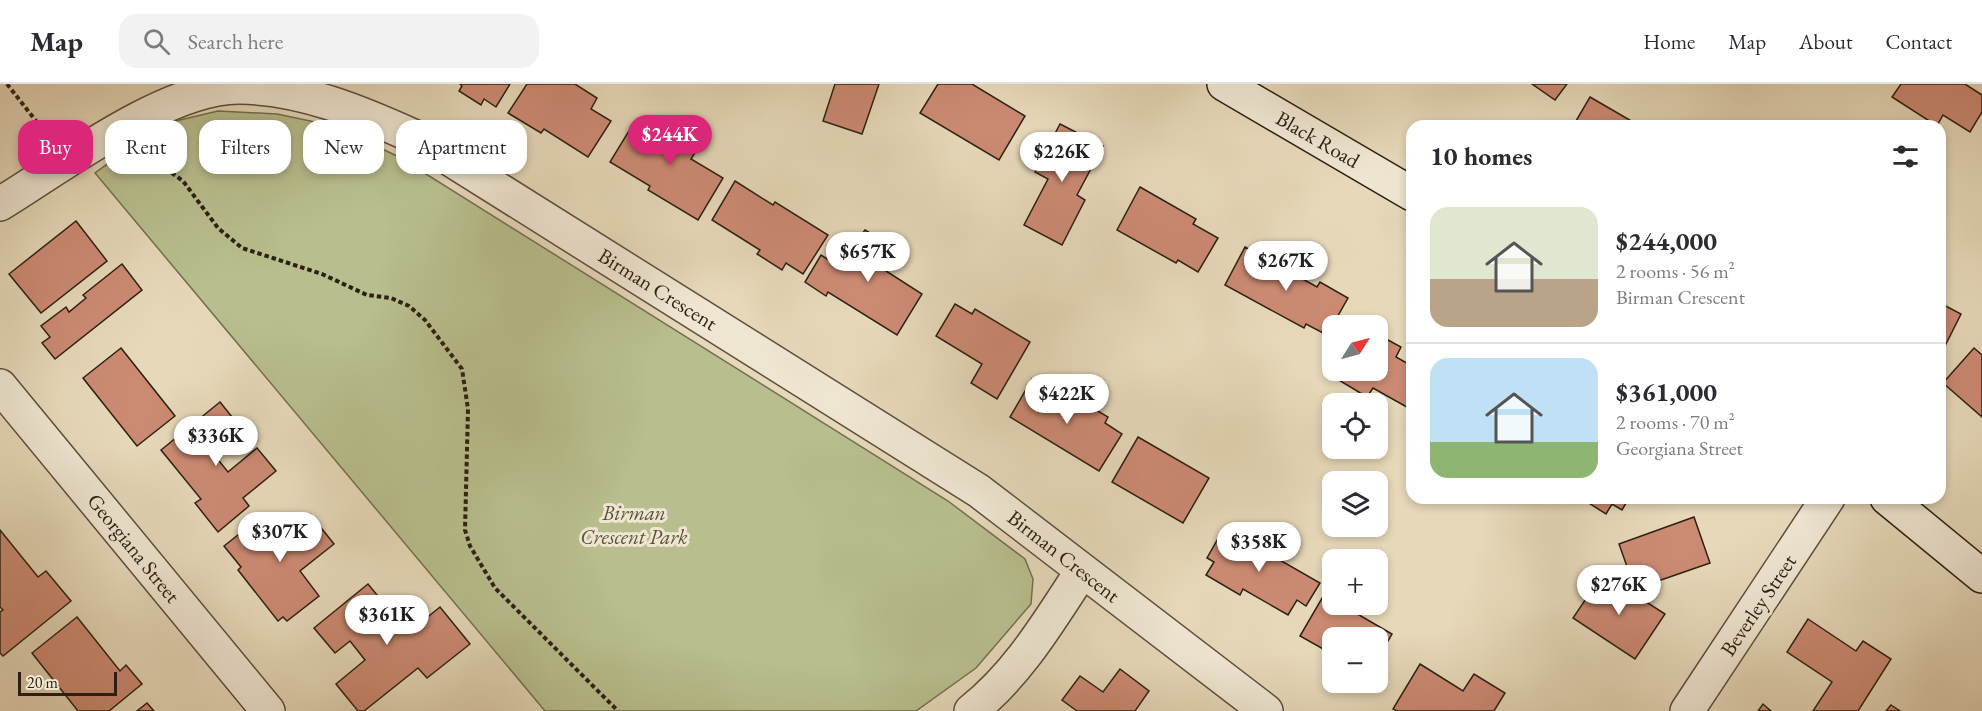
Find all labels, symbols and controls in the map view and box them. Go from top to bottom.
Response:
search box [119,14,539,68]
text: Map [30,23,83,59]
icon: search [140,25,173,58]
text: Search here [188,27,283,56]
text: Home [1643,28,1695,55]
text: Map [1728,28,1766,55]
text: About [1799,28,1852,55]
text: Contact [1885,28,1952,55]
street label: Black Road [1271,104,1365,174]
pin: $244K [628,115,712,166]
chip: Buy [18,120,93,174]
chip: Rent [105,120,187,174]
chip: Filters [199,120,291,174]
chip: New [303,120,384,174]
chip: Apartment [396,120,527,174]
text: $244K [642,121,698,147]
pin: $226K [1020,132,1104,183]
text: $226K [1034,138,1090,164]
text: 10 homes [1430,139,1532,173]
icon: filters [1889,140,1922,173]
text: $244,000 [1616,224,1717,258]
icon: home [1478,231,1550,303]
pin: $657K [826,232,910,283]
text: $657K [840,238,896,264]
pin: $267K [1244,241,1328,292]
street label: Birman Crescent [593,242,723,337]
text: $267K [1258,247,1314,273]
text: 2 rooms · 56 m² [1616,258,1735,284]
text: Birman Crescent [1616,284,1745,310]
north arrow [1322,315,1388,381]
map controls [1322,315,1388,693]
pin: $422K [1025,374,1109,425]
text: $361,000 [1616,375,1717,409]
text: $422K [1039,380,1095,406]
icon: home [1478,382,1550,454]
button: locate [1322,393,1388,459]
text: 2 rooms · 70 m² [1616,409,1735,435]
pin: $336K [174,416,258,467]
text: $336K [188,422,244,448]
text: Georgiana Street [1616,435,1743,461]
button: layers [1322,471,1388,537]
street label: Georgiana Street [82,488,187,609]
park label: Birman Crescent Park [580,499,688,550]
street label: Birman Crescent [1002,504,1126,609]
pin: $307K [238,512,322,563]
text: $307K [252,518,308,544]
pin: $358K [1217,522,1301,573]
text: $358K [1231,528,1287,554]
button: + [1322,549,1388,615]
street label: Beverley Street [1714,549,1802,661]
pin: $276K [1577,565,1661,616]
text: $276K [1591,571,1647,597]
pin: $361K [345,595,429,646]
text: $361K [359,601,415,627]
button: − [1322,627,1388,693]
scale bar [18,669,117,696]
text: 20 m [27,672,58,693]

